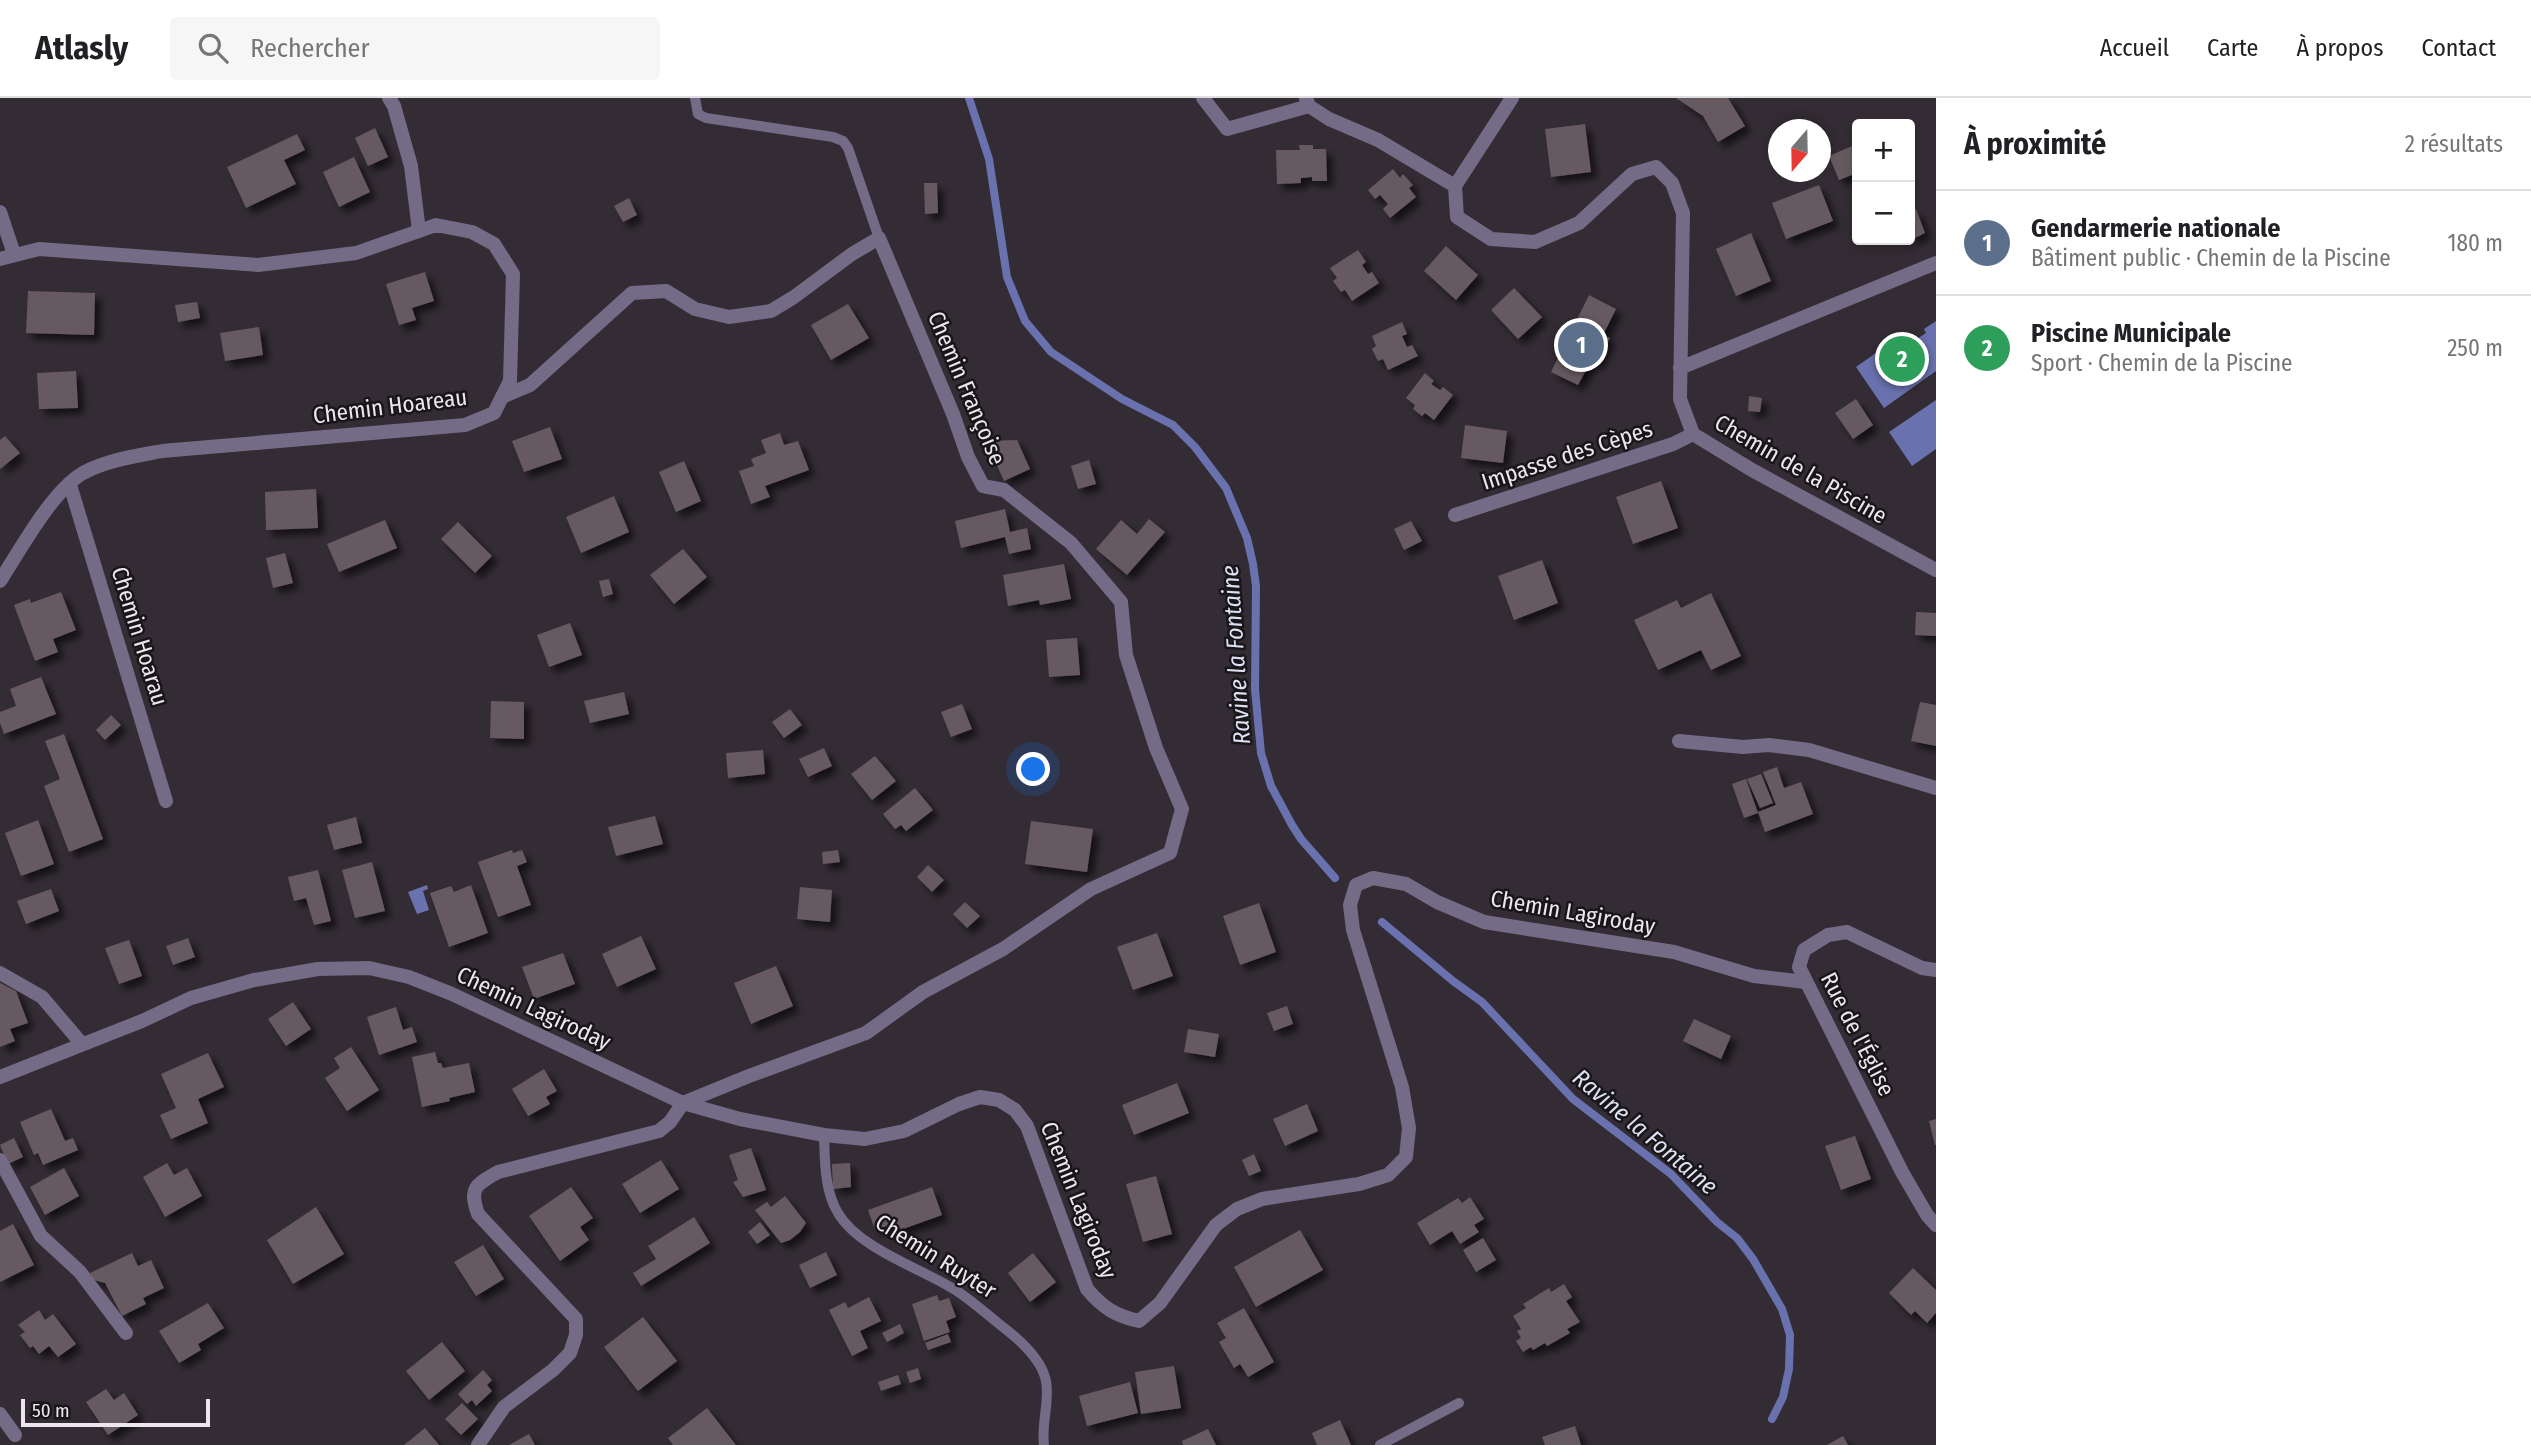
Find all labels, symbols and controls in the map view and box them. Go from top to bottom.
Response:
search box [170,17,660,80]
text: Atlasly [35,28,128,68]
icon: search [194,29,232,67]
text: Rechercher [250,33,370,64]
text: Accueil [2100,34,2169,62]
text: Carte [2207,34,2258,62]
text: À propos [2296,34,2383,62]
text: Contact [2421,34,2496,62]
north arrow [1768,119,1831,182]
map controls [1852,119,1915,245]
button: + [1852,119,1915,182]
text: À proximité [1964,126,2106,162]
text: 2 résultats [2405,130,2503,158]
button: − [1852,182,1915,245]
text: Gendarmerie nationale [2031,213,2280,244]
text: 1 [1982,229,1992,257]
text: 180 m [2447,229,2503,257]
text: Bâtiment public · Chemin de la Piscine [2031,244,2391,272]
street label: Chemin Françoise [922,307,1012,469]
text: Piscine Municipale [2031,318,2231,349]
pin: 1 [1558,319,1604,371]
pin: 2 [1879,333,1925,385]
text: 2 [1982,334,1992,362]
text: 250 m [2447,334,2503,362]
text: Sport · Chemin de la Piscine [2031,349,2292,377]
street label: Chemin Hoareau [311,383,469,429]
street label: Chemin de la Piscine [1710,408,1892,530]
street label: Impasse des Cèpes [1478,414,1656,496]
street label: Chemin Hoarau [106,563,174,709]
water label: Ravine la Fontaine [1216,564,1256,746]
your location [1016,752,1050,786]
street label: Chemin Lagiroday [1489,884,1658,940]
street label: Chemin Lagiroday [453,960,616,1056]
street label: Rue de l'Église [1815,967,1902,1100]
water label: Ravine la Fontaine [1567,1064,1723,1200]
street label: Chemin Lagiroday [1035,1118,1123,1283]
street label: Chemin Ruyter [870,1208,1002,1304]
scale bar [21,1396,210,1428]
text: 50 m [32,1399,70,1422]

